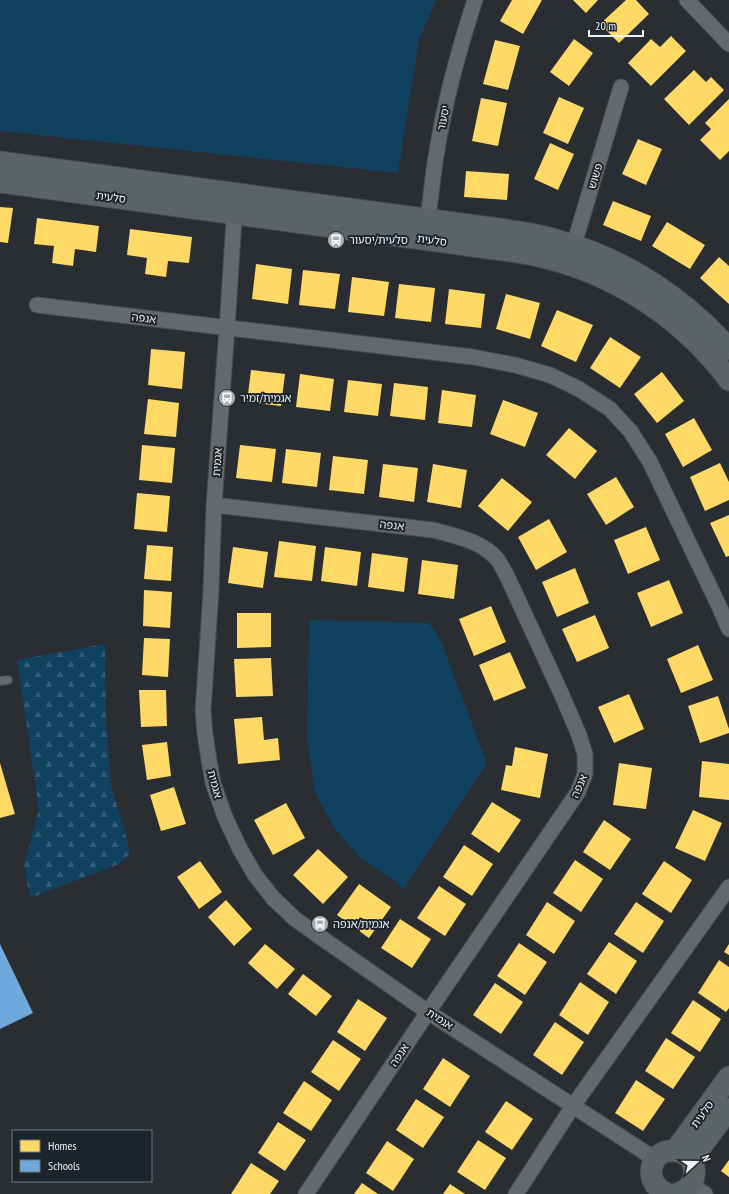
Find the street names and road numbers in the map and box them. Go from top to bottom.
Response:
street label: יסעור [434,104,452,132]
street label: פשוש [585,161,606,190]
street label: סלעית [95,188,127,206]
street label: סלעית [416,231,448,249]
street label: אנפה [131,310,157,326]
street label: אגמית [209,447,225,477]
street label: אנפה [379,517,405,533]
street label: אגמית [205,768,225,800]
street label: אנפה [568,772,590,800]
street label: אגמית [424,1005,456,1033]
street label: אנפה [386,1041,412,1069]
street label: סלעית [688,1098,716,1130]

